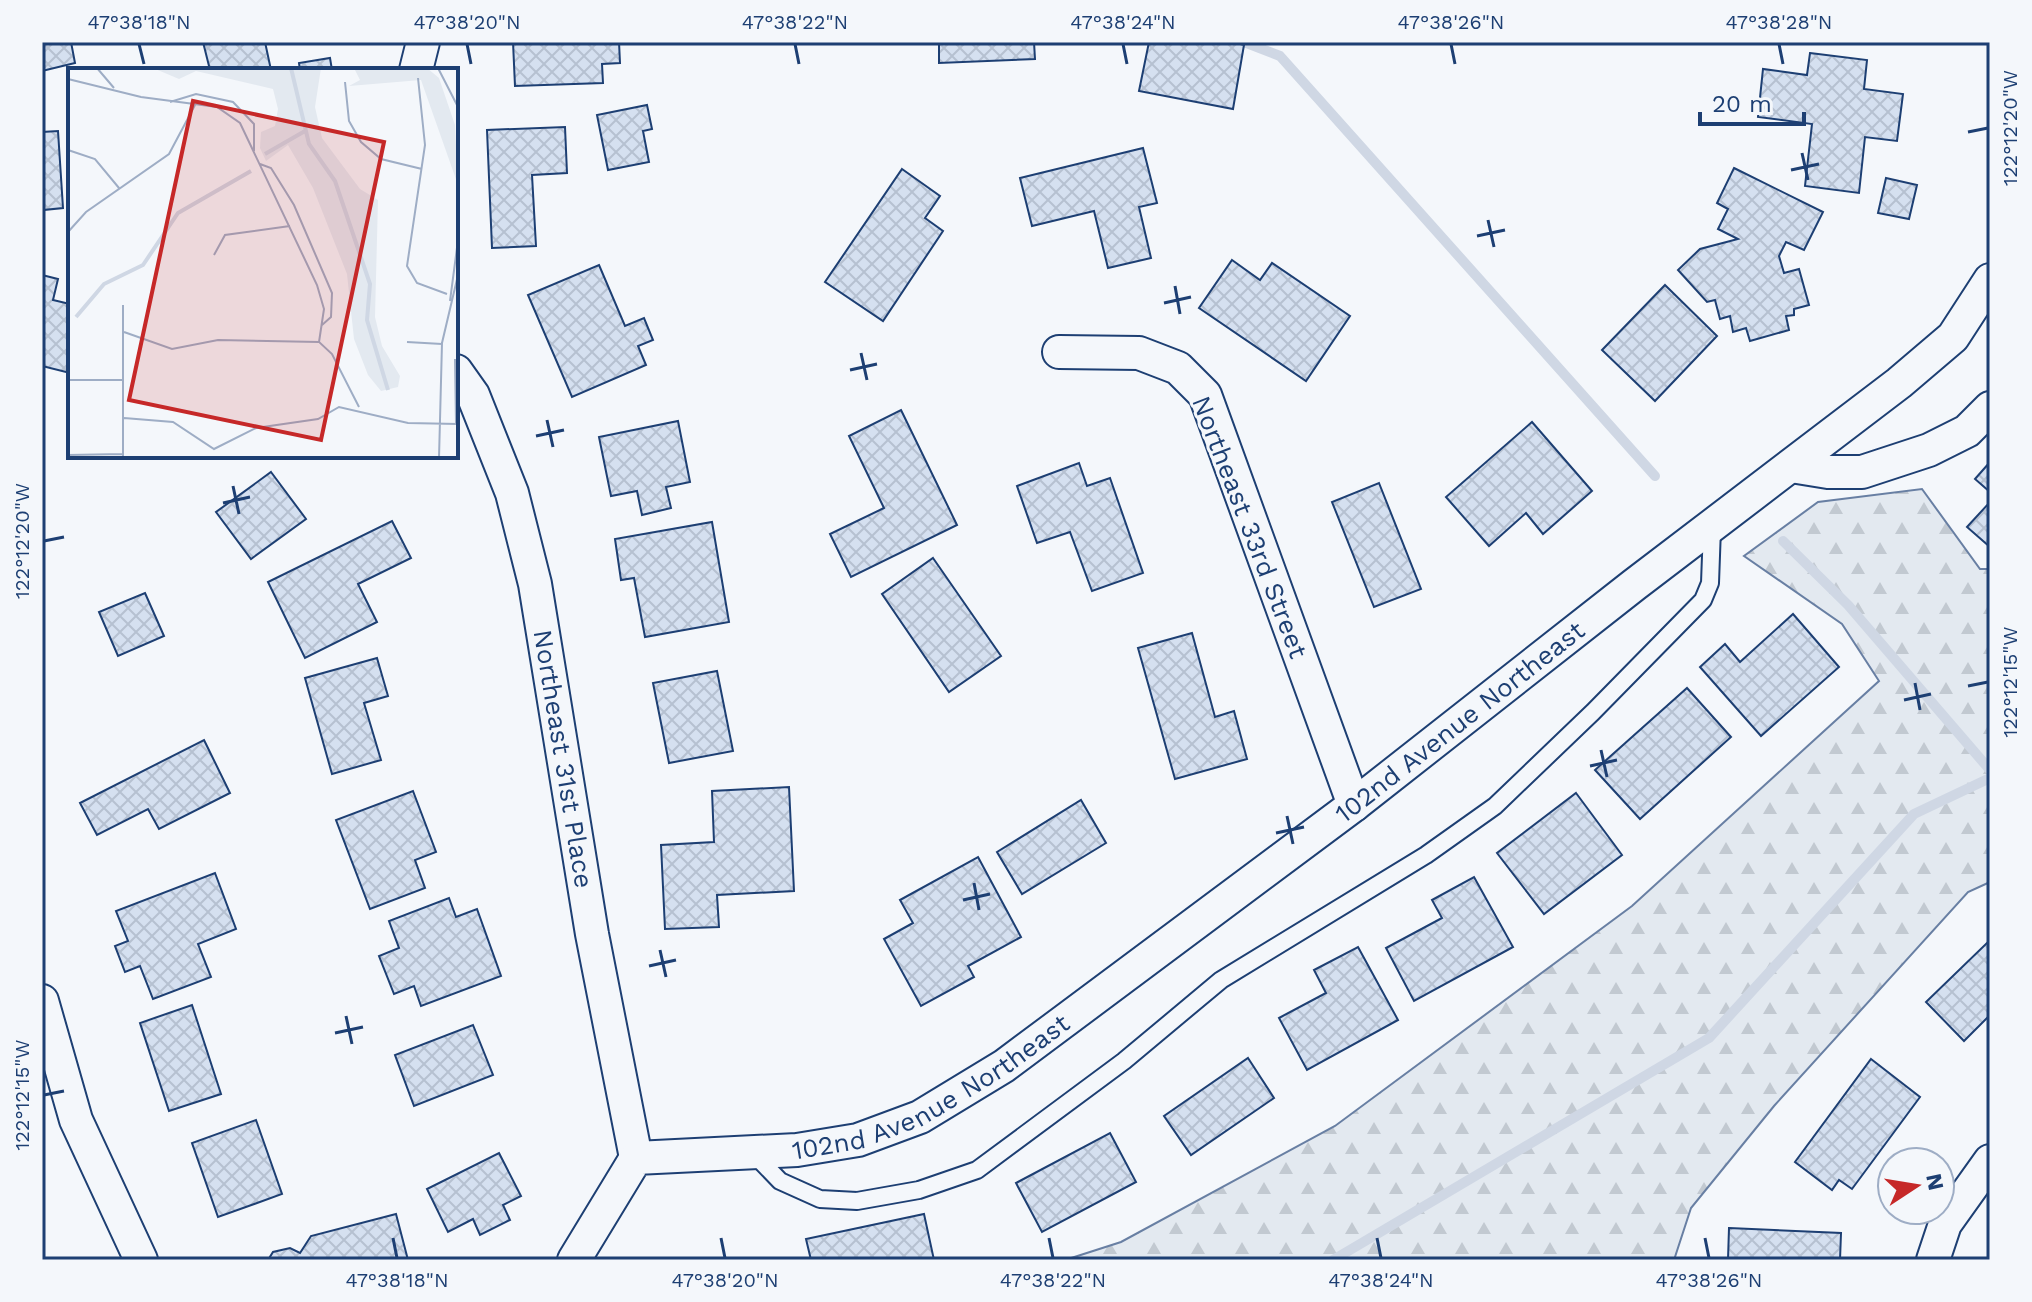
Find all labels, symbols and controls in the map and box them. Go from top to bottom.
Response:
text: 47°38'18"N [87,10,191,34]
text: 47°38'20"N [413,10,521,34]
text: 47°38'22"N [742,10,848,34]
text: 47°38'24"N [1070,10,1176,34]
text: 47°38'26"N [1398,10,1504,34]
text: 47°38'28"N [1725,10,1833,34]
inset map [68,68,458,458]
text: 122°12'20"W [1998,70,2022,186]
scale bar [1700,76,1804,126]
text: 20 m [1712,90,1772,118]
street label: Northeast 33rd Street [1186,392,1314,662]
text: 122°12'20"W [10,483,34,599]
street label: 102nd Avenue Northeast [1329,615,1590,829]
text: 122°12'15"W [1998,626,2022,738]
street label: Northeast 31st Place [528,627,599,890]
street label: 102nd Avenue Northeast [790,1008,1075,1166]
text: 122°12'15"W [10,1039,34,1151]
north arrow [1876,1146,1956,1226]
text: N [1921,1171,1949,1193]
text: 47°38'18"N [345,1268,449,1292]
text: 47°38'20"N [671,1268,779,1292]
text: 47°38'22"N [1000,1268,1106,1292]
text: 47°38'24"N [1328,1268,1434,1292]
text: 47°38'26"N [1656,1268,1762,1292]

